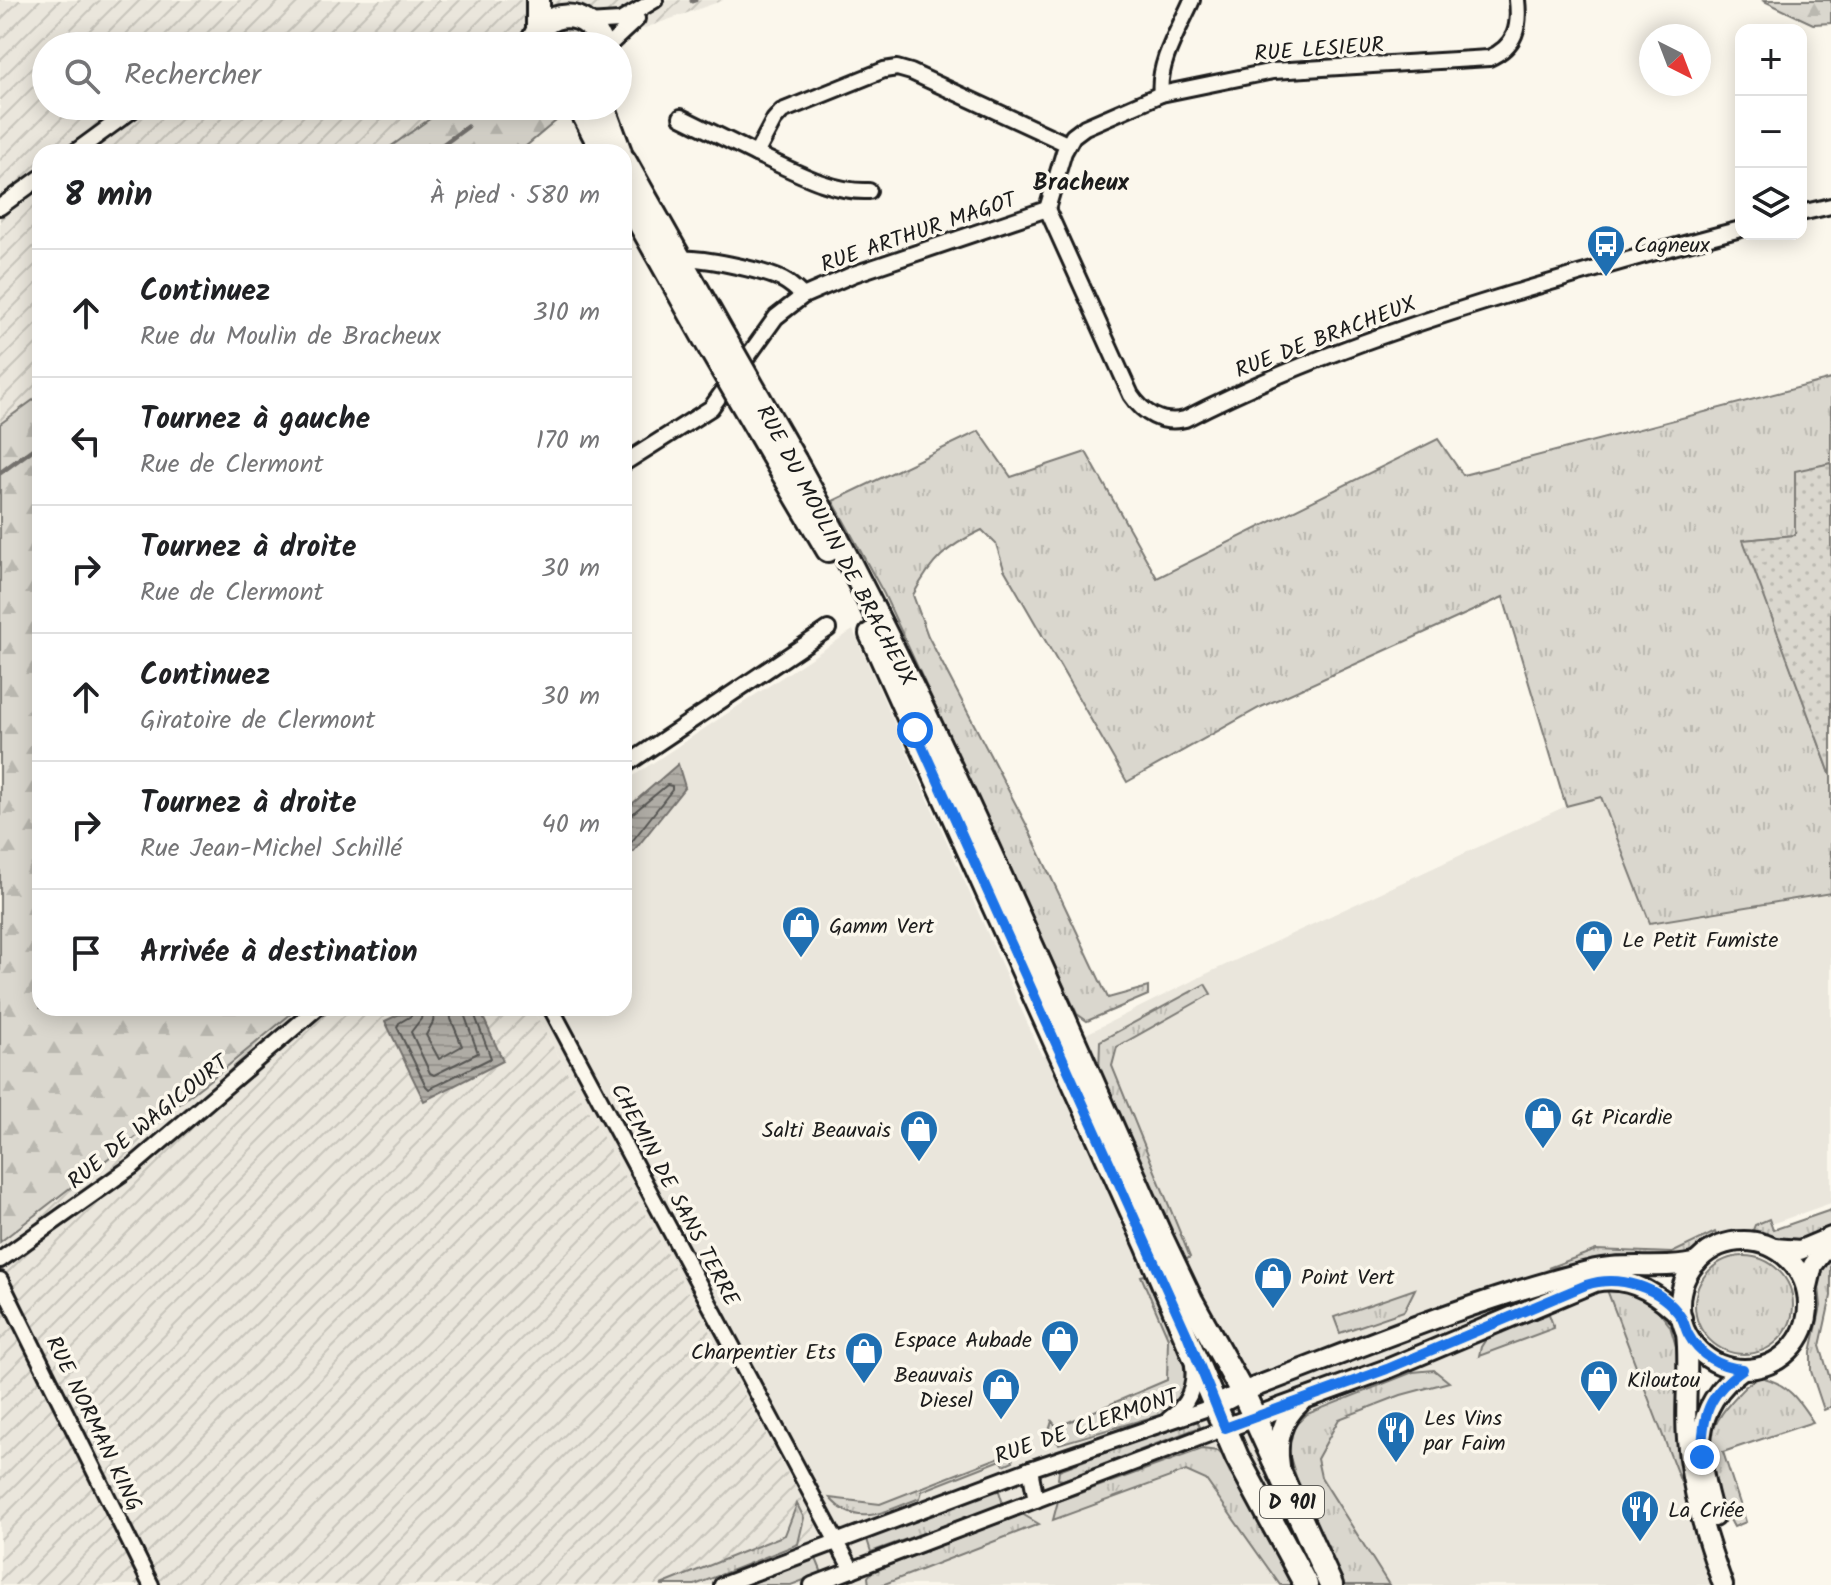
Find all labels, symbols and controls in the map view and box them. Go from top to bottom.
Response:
north arrow [1639,24,1711,96]
map controls [1735,24,1807,240]
button: + [1735,24,1807,96]
street label: RUE LESIEUR [1253,28,1385,72]
search box [32,32,632,120]
text: Rechercher [124,52,261,100]
icon: search [60,54,104,98]
button: − [1735,96,1807,168]
district label: Bracheux [1033,164,1130,203]
button: layers [1735,168,1807,240]
text: 8 min [64,169,153,223]
text: À pied · 580 m [430,175,600,217]
street label: RUE ARTHUR MAGOT [816,183,1023,283]
bus stop icon: Cagneux [1585,223,1627,278]
place label: Cagneux [1634,229,1710,264]
text: Continuez [140,268,270,316]
street label: RUE DE BRACHEUX [1230,288,1422,389]
icon: ahead [64,291,108,335]
text: 310 m [533,292,600,334]
text: Rue du Moulin de Bracheux [140,316,441,358]
text: Tournez à gauche [140,396,370,444]
street label: RUE DU MOULIN DE BRACHEUX [746,399,924,693]
icon: left [64,419,108,463]
text: 170 m [536,420,600,462]
text: Rue de Clermont [140,444,324,486]
text: Tournez à droite [140,524,356,572]
icon: right [64,547,108,591]
text: 30 m [541,548,600,590]
text: Rue de Clermont [140,572,324,614]
text: Continuez [140,652,270,700]
icon: ahead [64,675,108,719]
text: 30 m [541,676,600,718]
text: Giratoire de Clermont [140,700,375,742]
route start [897,712,933,748]
text: Tournez à droite [140,780,356,828]
icon: right [64,803,108,847]
text: 40 m [542,804,600,846]
text: Rue Jean-Michel Schillé [140,828,402,870]
shop icon: Gamm Vert [780,904,822,959]
place label: Gamm Vert [829,910,934,945]
shop icon: Le Petit Fumiste [1573,918,1615,973]
place label: Le Petit Fumiste [1622,924,1778,959]
text: Arrivée à destination [140,929,418,977]
icon: arrive [64,931,108,975]
street label: RUE DE WAGICOURT [60,1045,239,1199]
street label: CHEMIN DE SANS TERRE [600,1077,748,1314]
shop icon: Gt Picardie [1522,1095,1564,1150]
place label: Gt Picardie [1571,1101,1673,1136]
shop icon: Salti Beauvais [898,1108,940,1163]
place label: Salti Beauvais [762,1114,892,1149]
shop icon: Point Vert [1252,1255,1294,1310]
place label: Point Vert [1301,1261,1395,1296]
shop icon: Espace Aubade [1039,1318,1081,1373]
place label: Espace Aubade [894,1324,1032,1359]
street label: RUE NORMAN KING [35,1330,150,1518]
shop icon: Charpentier Ets [843,1330,885,1385]
place label: Charpentier Ets [691,1336,837,1371]
shop icon: Kiloutou [1578,1358,1620,1413]
place label: Beauvais Diesel [894,1359,974,1419]
place label: Kiloutou [1627,1364,1701,1399]
shop icon: Beauvais Diesel [980,1366,1022,1421]
street label: RUE DE CLERMONT [990,1379,1185,1475]
place label: Les Vins par Faim [1423,1402,1506,1462]
restaurant icon: Les Vins par Faim [1375,1409,1417,1464]
route end [1684,1439,1720,1475]
road number: D 901 [1260,1486,1324,1518]
restaurant icon: La Criée [1619,1488,1661,1543]
place label: La Criée [1668,1494,1744,1529]

